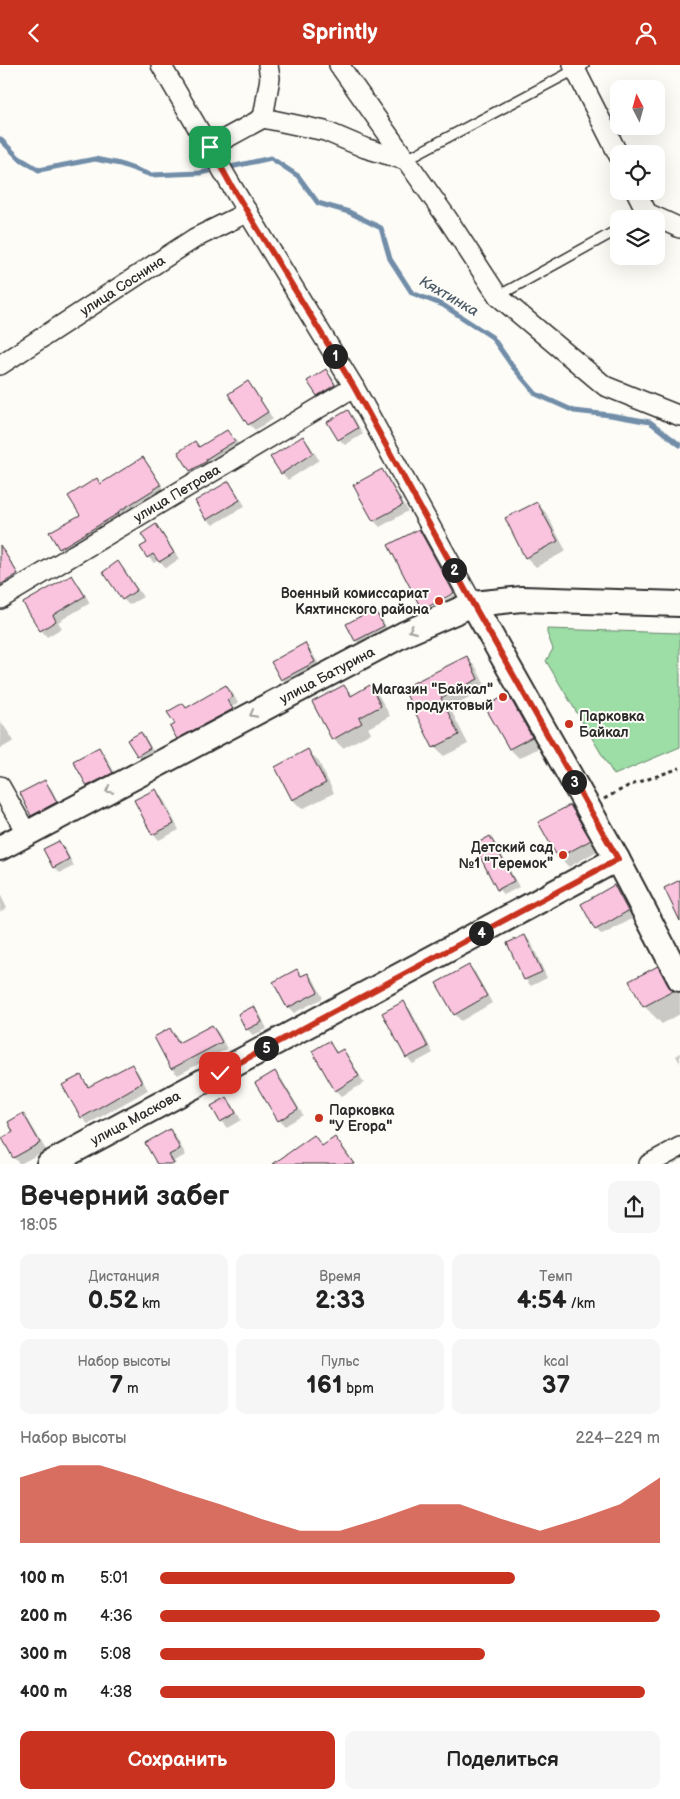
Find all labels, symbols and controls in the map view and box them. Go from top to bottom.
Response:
icon: back [20,19,48,47]
text: Sprintly [302,19,378,46]
icon: person [632,19,660,47]
north arrow [610,80,665,135]
map controls [610,80,665,265]
pin [189,126,231,168]
icon: arrive [196,133,224,161]
button: locate [610,145,665,200]
button: layers [610,210,665,265]
street label: улица Соснина [77,251,169,320]
water label: Кяхтинка [416,272,482,321]
pin: 1 [322,343,348,369]
text: 1 [333,348,338,365]
street label: улица Петрова [130,461,224,526]
pin: 2 [442,557,466,583]
text: 2 [450,562,459,579]
place label: Военный комиссариат Кяхтинского района [281,585,430,618]
marker: Военный комиссариат Кяхтинского района [433,595,445,607]
one-way arrow [408,624,417,635]
street label: улица Батурина [277,643,378,707]
place label: Магазин "Байкал" продуктовый [372,681,493,714]
marker: Магазин "Байкал" продуктовый [497,691,509,703]
one-way arrow [249,708,258,718]
place label: Парковка Байкал [579,708,645,741]
marker: Парковка Байкал [563,718,575,730]
pin: 3 [562,769,586,795]
text: 3 [570,774,579,791]
one-way arrow [106,784,115,794]
place label: Детский сад №1 "Теремок" [459,839,554,872]
marker: Детский сад №1 "Теремок" [557,849,569,861]
pin: 4 [468,921,494,945]
text: 4 [477,925,486,942]
pin: 5 [254,1035,278,1061]
text: 5 [262,1040,271,1057]
pin [199,1052,241,1094]
icon: check [206,1059,234,1087]
street label: улица Маскова [88,1087,184,1149]
place label: Парковка "У Егора" [329,1102,395,1135]
marker: Парковка "У Егора" [313,1112,325,1124]
text: Вечерний забег [20,1180,229,1213]
button: share [608,1181,660,1233]
text: 18:05 [20,1216,57,1235]
text: Дистанция [89,1268,159,1285]
text: Время [319,1268,361,1285]
text: Темп [539,1268,573,1285]
text: 0.52 [88,1285,138,1316]
text: 2:33 [315,1285,365,1316]
text: 4:54 [517,1285,567,1316]
text: km [138,1295,160,1312]
text: /km [567,1295,595,1312]
text: Набор высоты [77,1353,171,1370]
text: Пульс [321,1353,359,1370]
text: kcal [543,1353,569,1370]
text: 7 [109,1370,123,1401]
text: 161 [306,1370,342,1401]
text: 37 [542,1370,570,1401]
text: m [123,1380,139,1397]
text: bpm [342,1380,374,1397]
text: Набор высоты [20,1429,127,1448]
text: 224–229 m [575,1429,660,1448]
text: 100 m [20,1569,65,1588]
text: 5:01 [100,1569,128,1588]
text: 200 m [20,1607,67,1626]
text: 4:36 [100,1607,133,1626]
text: 300 m [20,1645,67,1664]
text: 5:08 [100,1645,131,1664]
text: 400 m [20,1683,67,1702]
text: 4:38 [100,1683,132,1702]
button: Сохранить [20,1731,335,1789]
button: Поделиться [345,1731,660,1789]

